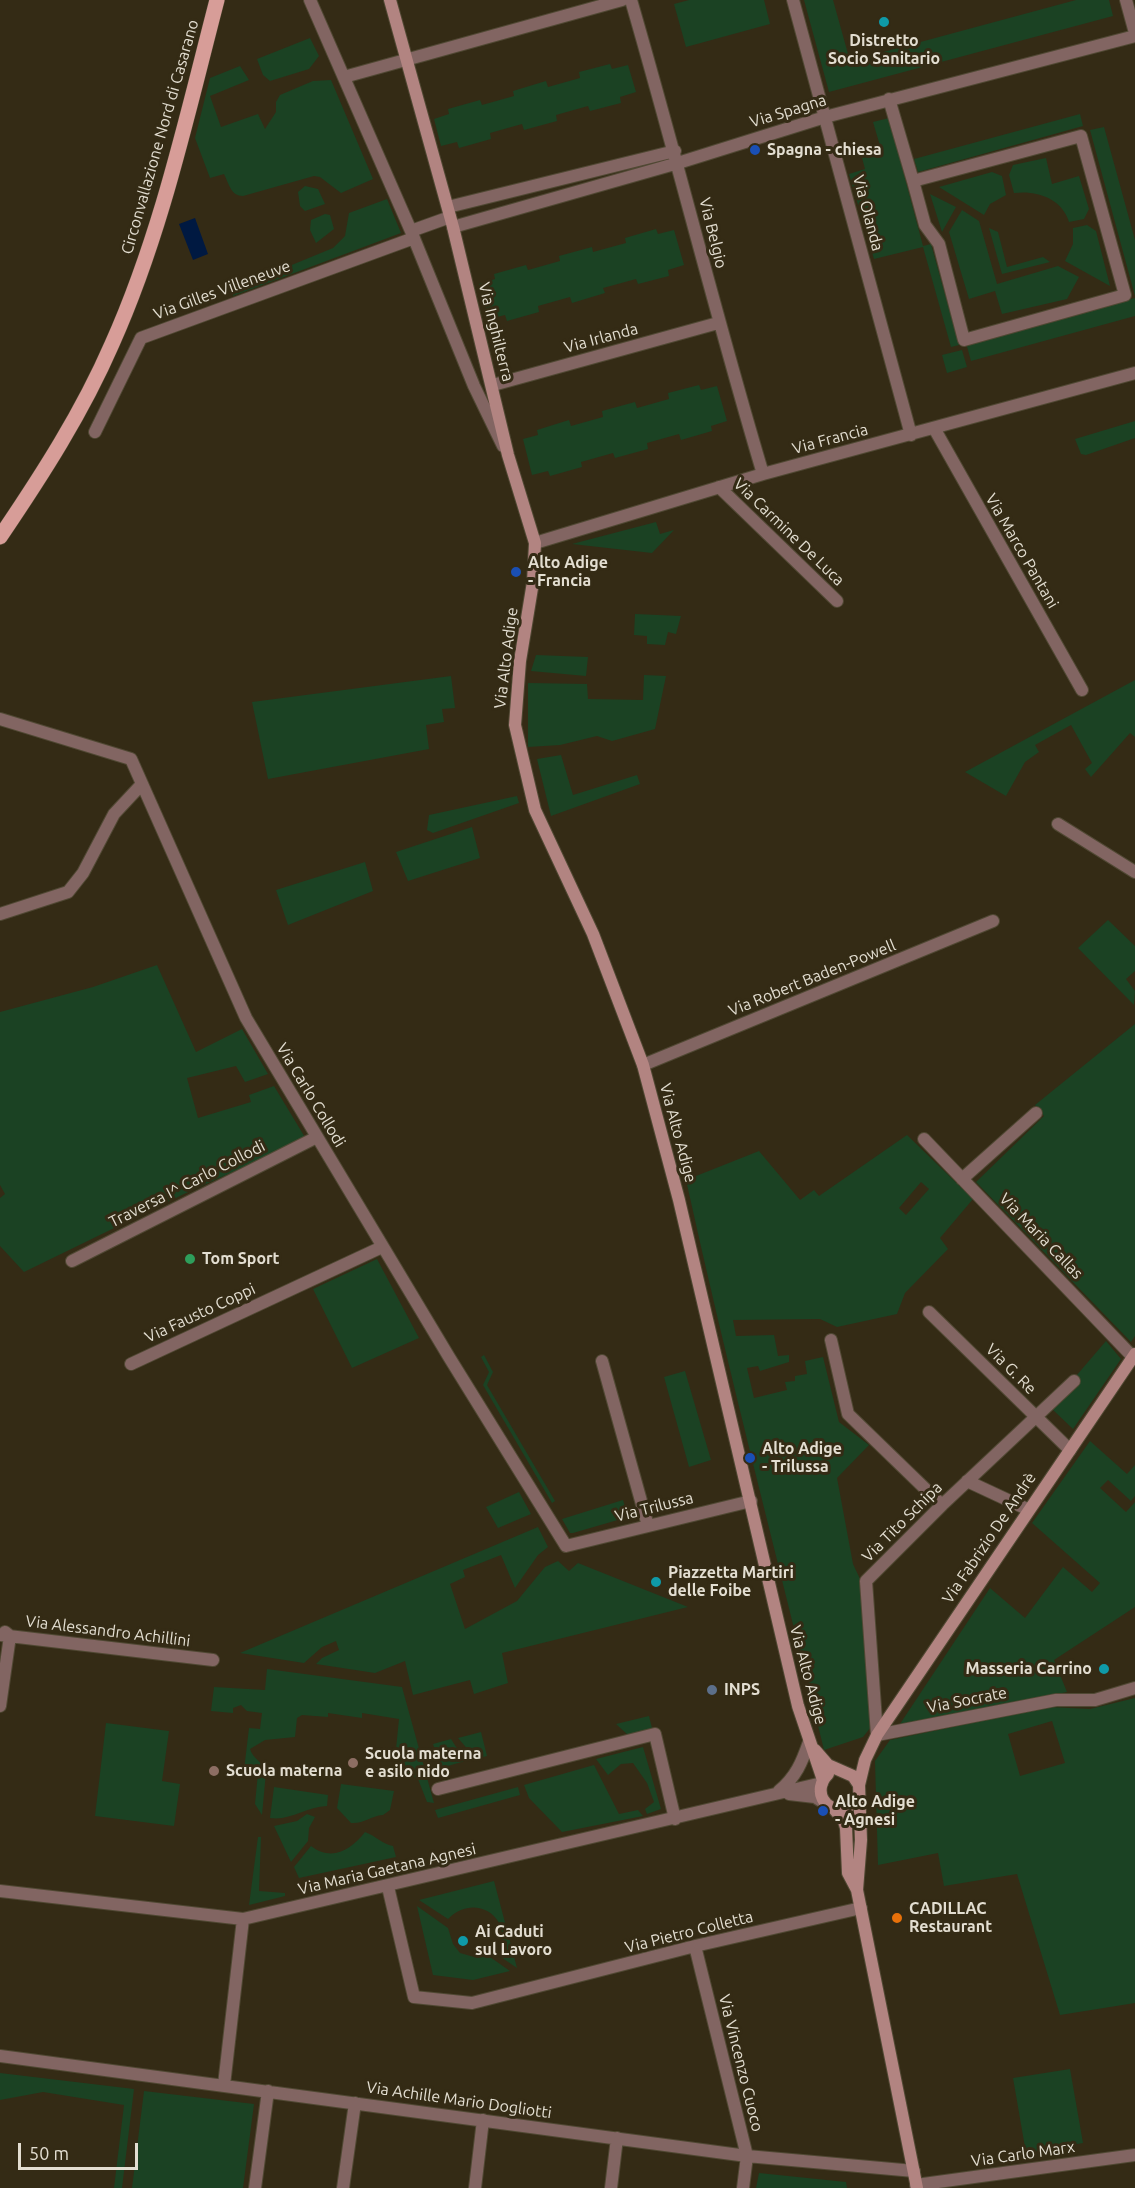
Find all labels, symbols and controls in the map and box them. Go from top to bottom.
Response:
marker: Distretto Socio Sanitario [877,15,891,29]
street label: Circonvallazione Nord di Casarano [117,17,203,257]
place label: Distretto Socio Sanitario [828,31,940,69]
street label: Via Spagna [747,90,829,132]
place label: Spagna - chiesa [767,140,882,160]
marker: Spagna - chiesa [748,143,762,157]
street label: Via Olanda [849,173,887,253]
street label: Via Belgio [695,196,731,270]
street label: Via Gilles Villeneuve [151,256,293,324]
street label: Via Inghilterra [474,280,518,384]
street label: Via Irlanda [562,319,640,357]
street label: Via Francia [790,420,870,458]
street label: Via Carmine De Luca [730,474,848,590]
street label: Via Marco Pantani [981,490,1063,612]
place label: Alto Adige - Francia [528,553,608,591]
marker: Alto Adige - Francia [509,565,523,579]
street label: Via Alto Adige [490,606,522,710]
street label: Via Robert Baden-Powell [726,936,898,1020]
street label: Via Carlo Collodi [272,1040,350,1150]
street label: Via Alto Adige [656,1081,700,1185]
street label: Traversa I^ Carlo Collodi [106,1136,268,1232]
street label: Via Maria Callas [995,1189,1087,1283]
place label: Tom Sport [202,1249,279,1269]
marker: Tom Sport [183,1252,197,1266]
street label: Via Fausto Coppi [142,1279,258,1347]
street label: Via G. Re [982,1340,1040,1398]
place label: Alto Adige - Trilussa [762,1439,842,1477]
marker: Alto Adige - Trilussa [743,1451,757,1465]
street label: Via Fabrizio De Andrè [938,1469,1040,1607]
street label: Via Tito Schipa [858,1478,946,1566]
street label: Via Trilussa [613,1488,695,1526]
place label: Piazzetta Martiri delle Foibe [668,1563,794,1601]
marker: Piazzetta Martiri delle Foibe [649,1575,663,1589]
street label: Via Alessandro Achillini [25,1611,191,1651]
street label: Via Alto Adige [786,1623,830,1727]
place label: Masseria Carrino [966,1659,1092,1679]
marker: Masseria Carrino [1097,1662,1111,1676]
place label: INPS [724,1680,760,1700]
marker: INPS [705,1683,719,1697]
street label: Via Socrate [925,1683,1009,1717]
place label: Scuola materna e asilo nido [365,1744,481,1782]
marker: Scuola materna e asilo nido [346,1756,360,1770]
place label: Scuola materna [226,1761,342,1781]
marker: Scuola materna [207,1764,221,1778]
place label: Alto Adige - Agnesi [835,1792,915,1830]
marker: Alto Adige - Agnesi [816,1804,830,1818]
street label: Via Maria Gaetana Agnesi [296,1839,478,1899]
place label: CADILLAC Restaurant [909,1899,992,1937]
street label: Via Pietro Colletta [623,1907,755,1957]
marker: CADILLAC Restaurant [890,1911,904,1925]
place label: Ai Caduti sul Lavoro [475,1922,552,1960]
marker: Ai Caduti sul Lavoro [456,1934,470,1948]
street label: Via Vincenzo Cuoco [715,1992,767,2134]
street label: Via Achille Mario Dogliotti [365,2077,553,2123]
scale bar [21,2131,141,2169]
street label: Via Carlo Marx [970,2137,1076,2171]
text: 50 m [29,2143,69,2163]

